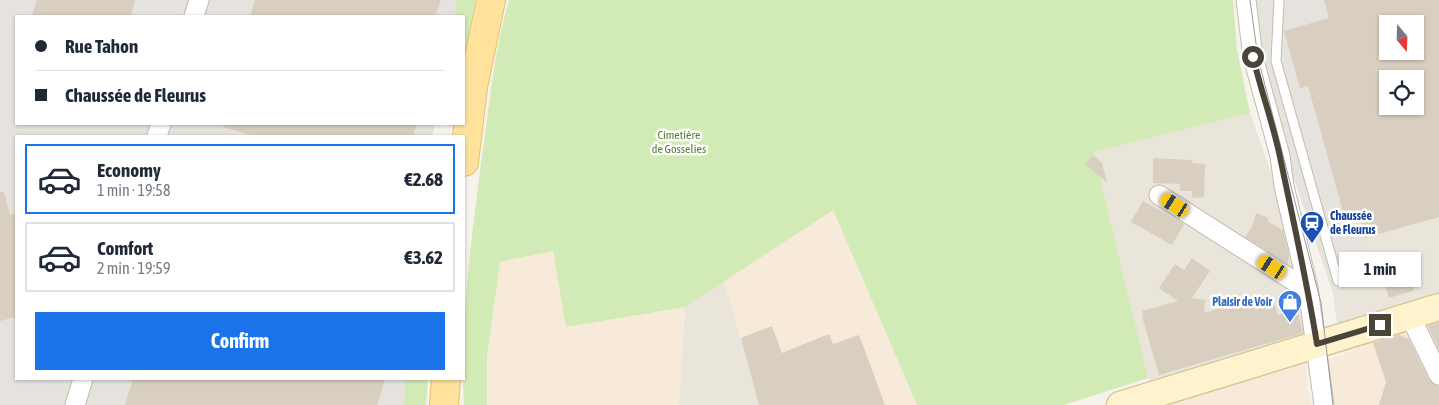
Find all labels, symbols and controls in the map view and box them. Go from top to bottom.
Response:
north arrow [1379,15,1424,60]
map controls [1379,15,1424,115]
text: Rue Tahon [65,35,138,57]
route start [1242,46,1264,68]
button: locate [1379,70,1424,115]
text: Chaussée de Fleurus [65,84,206,106]
park label: Cimetière de Gosselies [652,128,706,156]
icon: car [37,157,82,202]
text: Economy [97,159,161,181]
text: €2.68 [404,168,443,190]
text: 1 min · 19:58 [97,181,170,199]
car [1158,191,1191,219]
place label: Chaussée de Fleurus [1330,209,1376,237]
station icon: Chaussée de Fleurus [1299,210,1325,244]
icon: car [37,235,82,280]
text: Comfort [97,237,153,259]
text: €3.62 [404,246,443,268]
callout: 1 min [1339,252,1421,288]
car [1255,253,1288,281]
text: 2 min · 19:59 [97,259,170,277]
text: 1 min [1364,260,1396,278]
shop icon: Plaisir de Voir [1277,289,1303,323]
place label: Plaisir de Voir [1212,295,1272,309]
button: Confirm [35,312,445,370]
route end [1369,314,1391,336]

